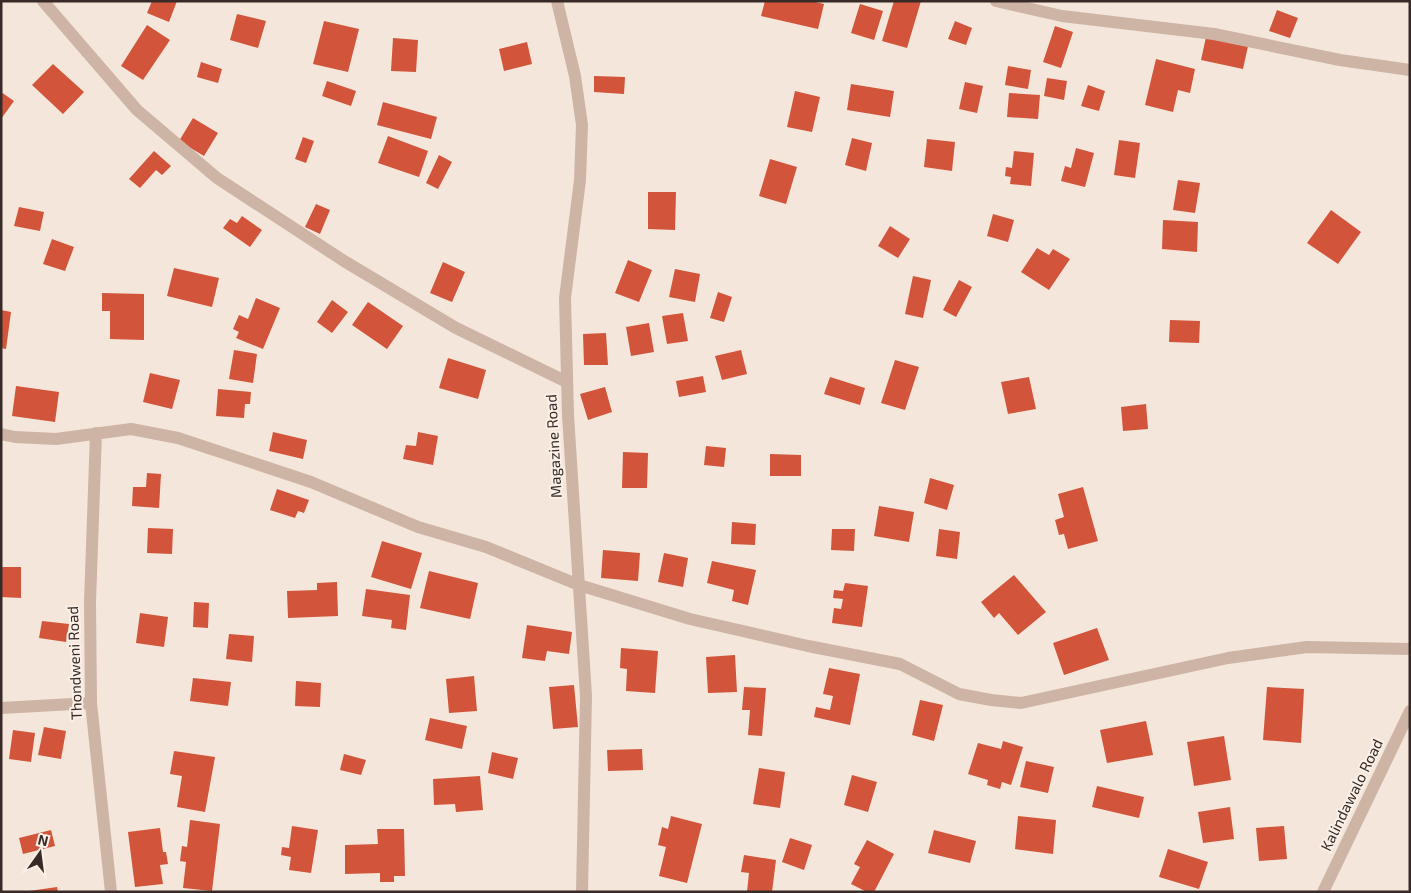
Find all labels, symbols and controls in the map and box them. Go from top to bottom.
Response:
street label: Magazine Road [541,394,565,498]
street label: Thondweni Road [63,606,85,720]
street label: Kalindawalo Road [1316,736,1386,853]
north arrow [15,828,65,878]
text: N [36,830,50,849]

